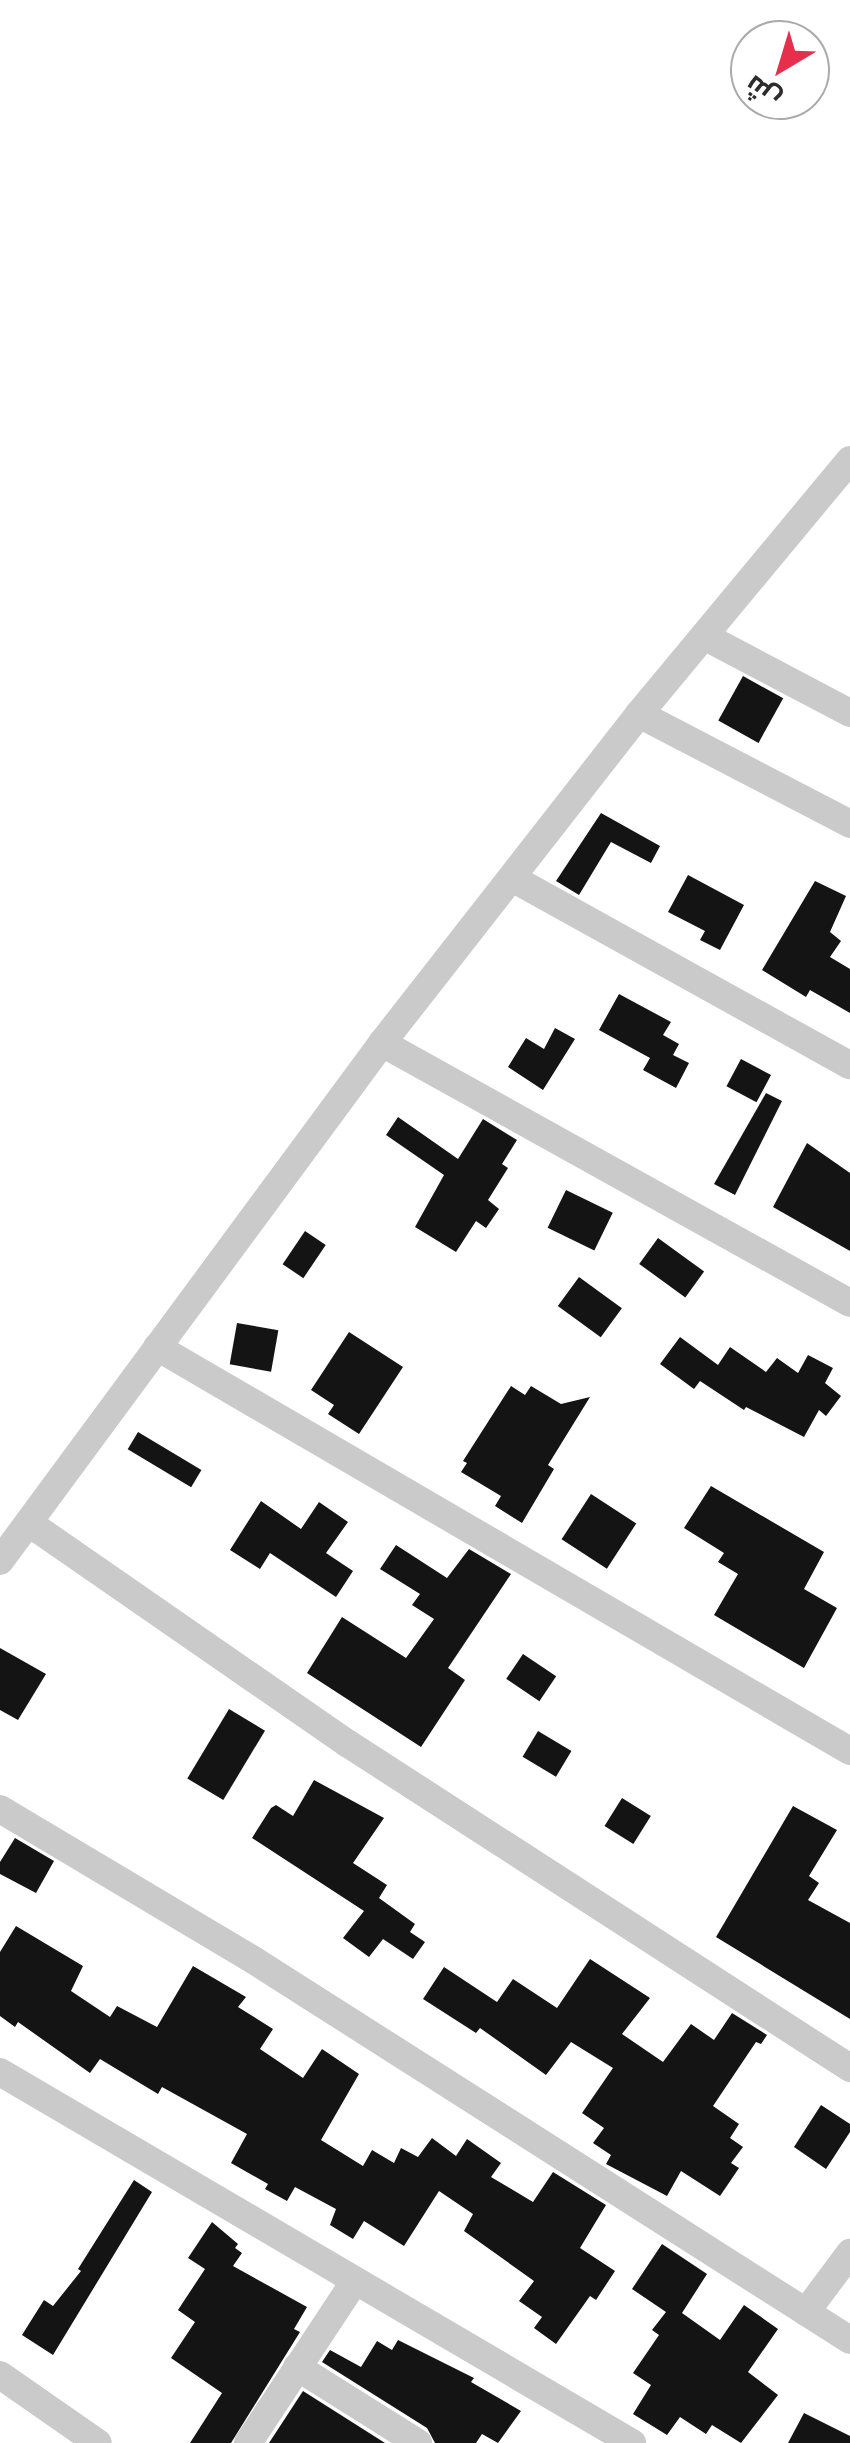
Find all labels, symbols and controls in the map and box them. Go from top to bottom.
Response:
north arrow [730,20,830,120]
text: ش [738,68,787,117]

